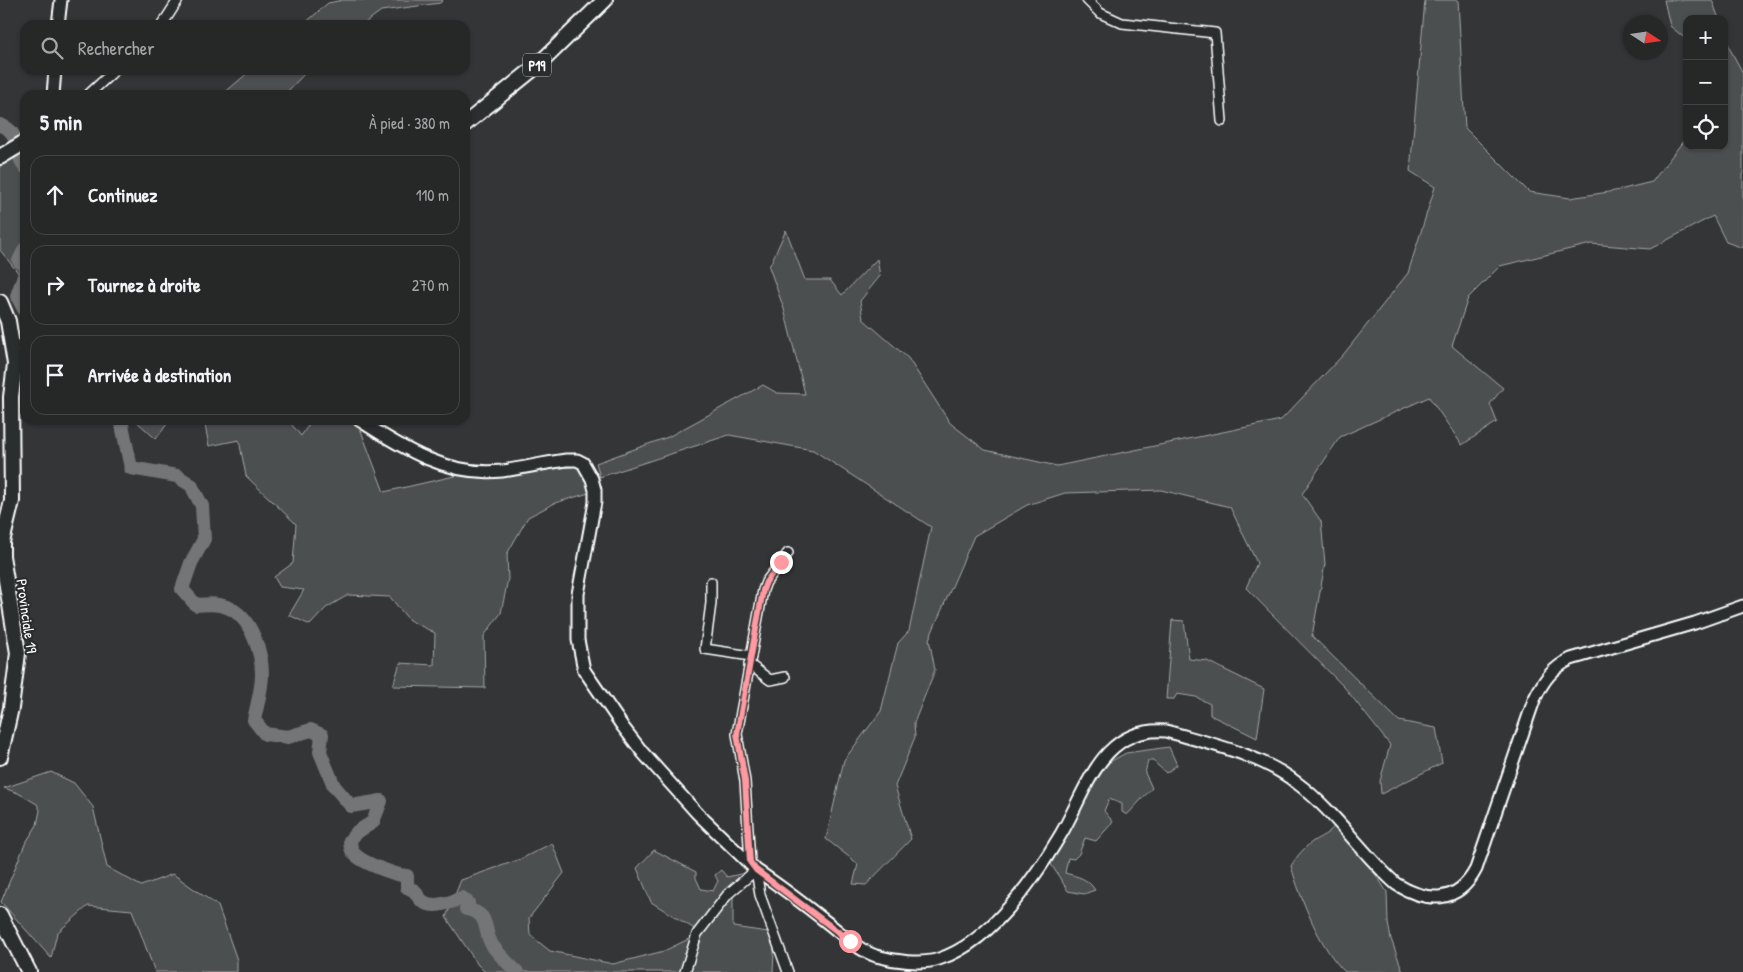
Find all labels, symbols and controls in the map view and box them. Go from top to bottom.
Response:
north arrow [1623,15,1668,60]
map controls [1683,15,1728,150]
button: + [1683,15,1728,60]
search box [20,20,470,75]
icon: search [38,34,66,62]
text: Rechercher [78,35,155,61]
road number: P19 [523,54,551,76]
button: − [1683,60,1728,105]
button: locate [1683,105,1728,150]
text: 5 min [40,108,82,137]
text: À pied · 380 m [369,112,450,134]
icon: ahead [41,181,69,209]
text: Continuez [88,182,157,208]
text: 110 m [416,184,449,206]
icon: right [41,271,69,299]
text: Tournez à droite [88,272,201,298]
text: 270 m [412,274,449,296]
icon: arrive [41,361,69,389]
text: Arrivée à destination [88,362,231,388]
route end [770,551,793,574]
street label: Provinciale 19 [11,578,43,655]
route start [839,930,862,953]

